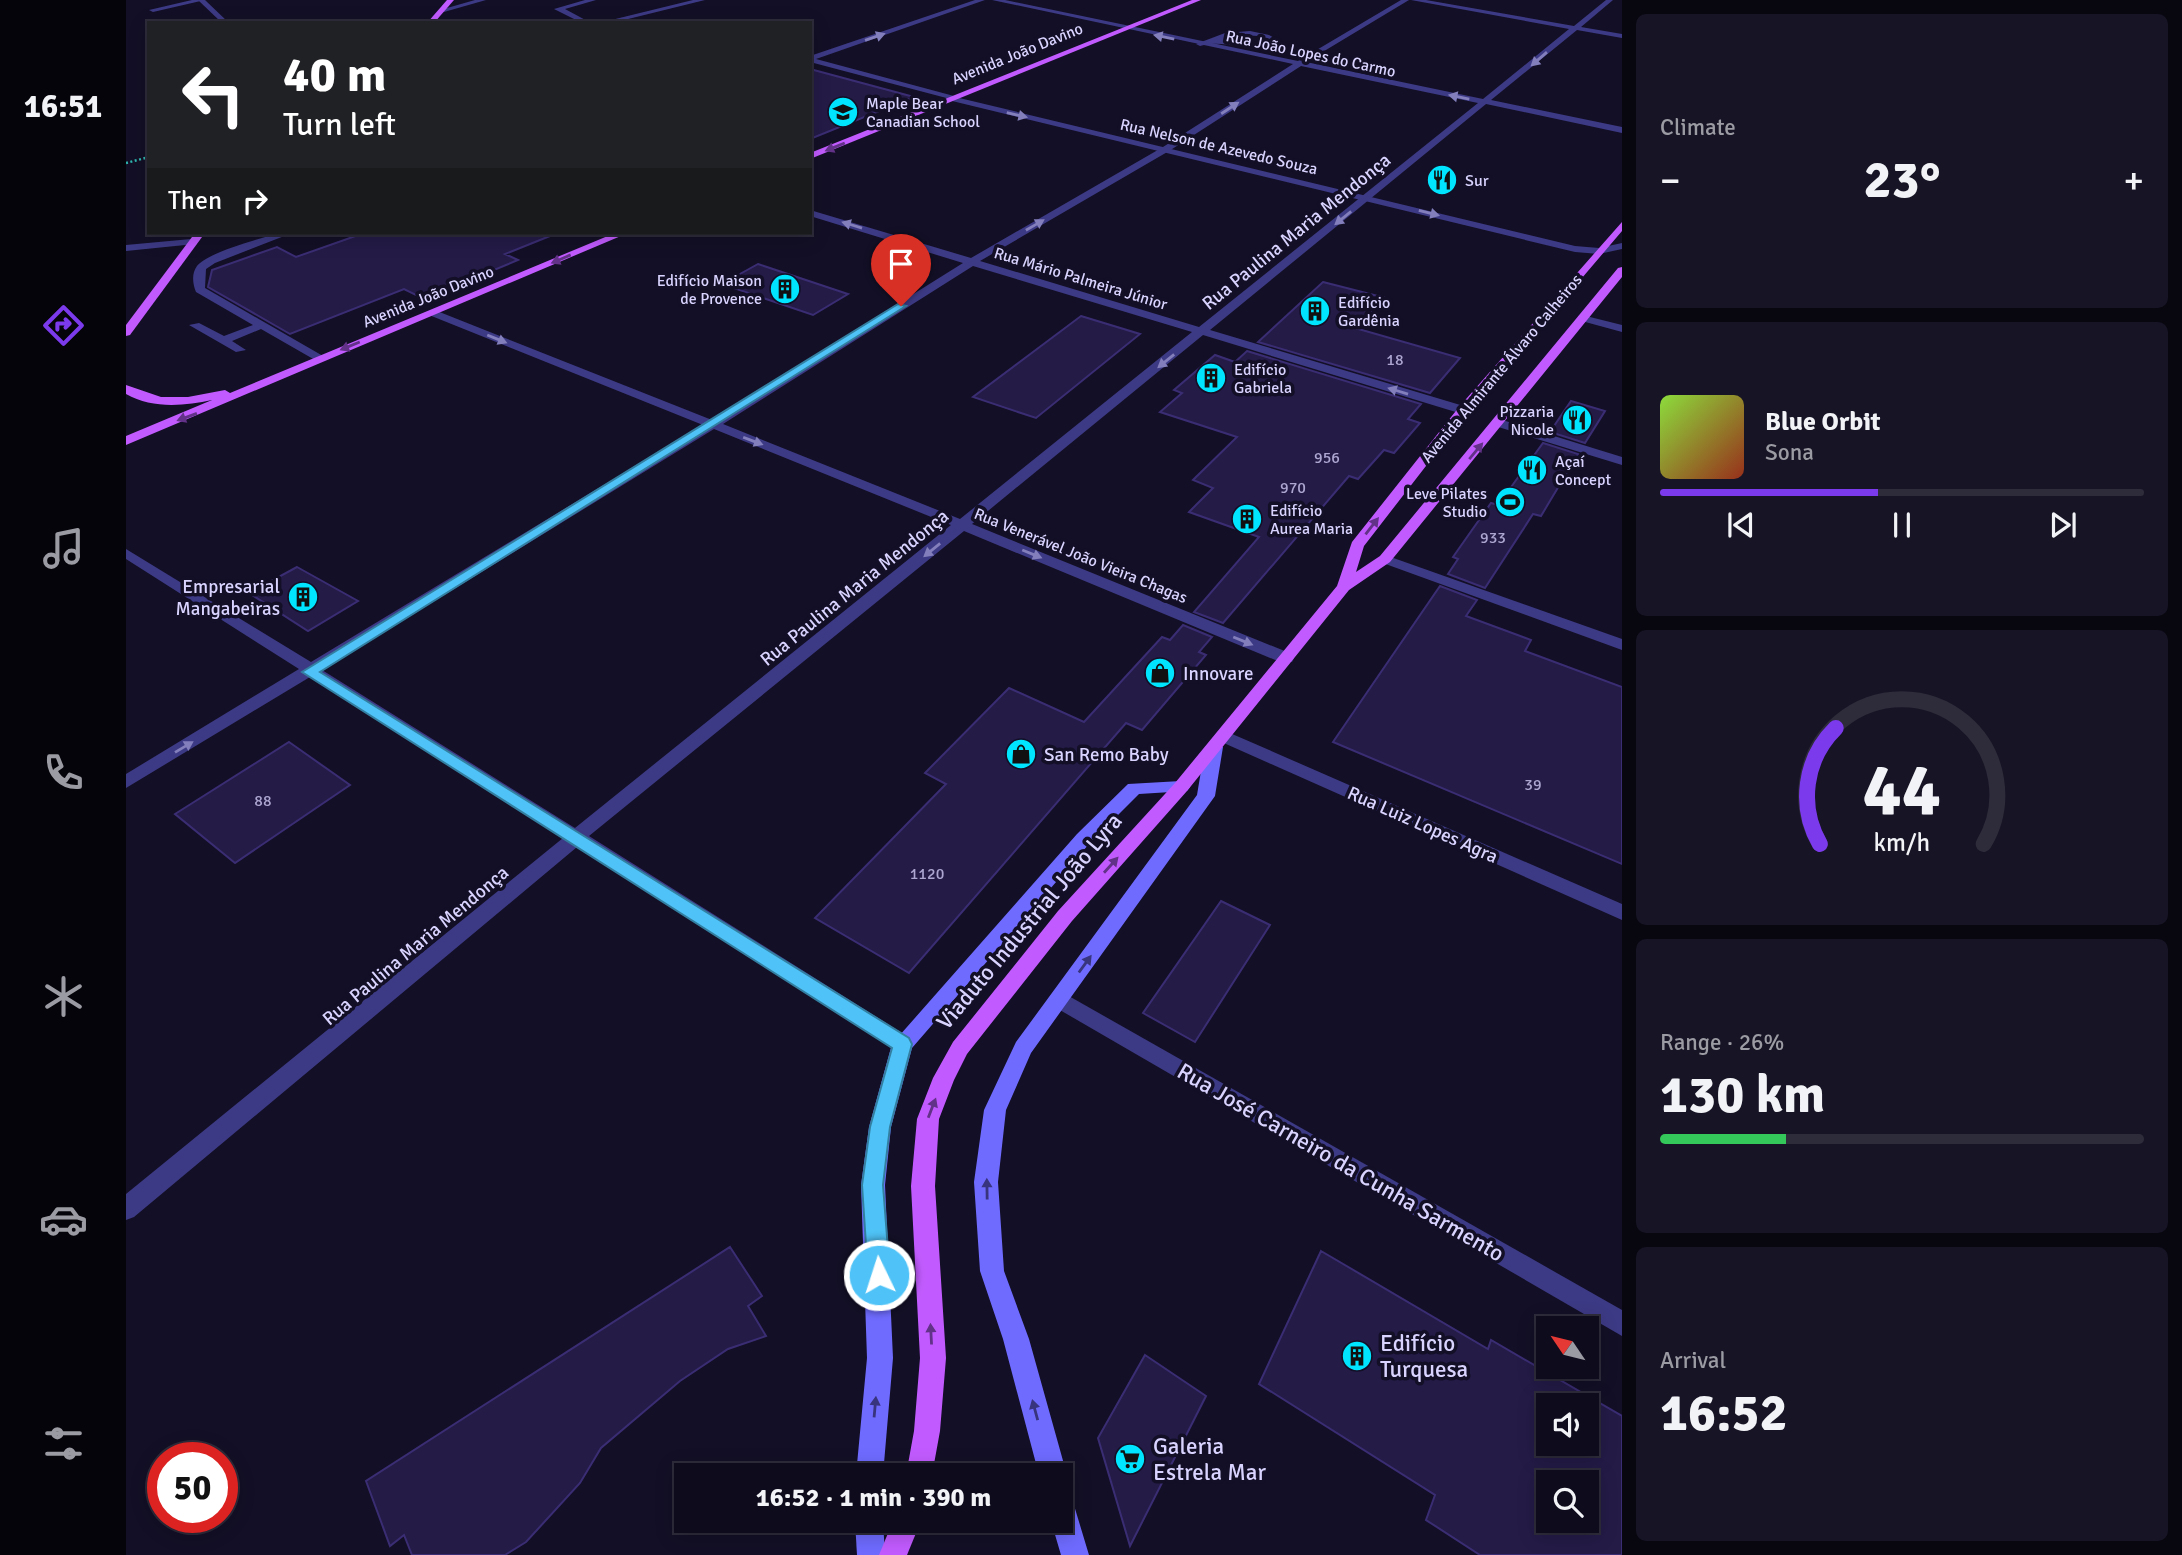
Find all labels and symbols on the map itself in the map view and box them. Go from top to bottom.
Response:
street label: Avenida João Davino [949,18,1086,89]
street label: Rua João Lopes do Carmo [1224,26,1398,82]
one-way arrow [864,31,885,42]
one-way arrow [1153,31,1175,42]
one-way arrow [1530,51,1547,66]
one-way arrow [1448,91,1470,102]
place label: Maple Bear Canadian School [866,94,980,132]
school or university icon: Maple Bear Canadian School [826,95,860,129]
one-way arrow [1220,101,1240,114]
one-way arrow [1006,109,1028,120]
street label: Rua Nelson de Azevedo Souza [1118,115,1319,179]
one-way arrow [825,141,846,152]
street label: Rua Paulina Maria Mendonça [1197,148,1396,315]
restaurant icon: Sur [1425,163,1459,197]
place label: Sur [1465,171,1489,191]
one-way arrow [1418,208,1440,219]
one-way arrow [1334,210,1352,225]
one-way arrow [1026,219,1045,231]
one-way arrow [841,220,862,230]
pin [871,234,931,306]
street label: Rua Mário Palmeira Júnior [992,243,1170,315]
one-way arrow [550,254,571,265]
street label: Avenida João Davino [360,261,497,332]
street label: Avenida Almirante Álvaro Calheiros [1417,270,1587,467]
place label: Edifício Maison de Provence [657,271,762,309]
building icon: Edifício Maison de Provence [768,272,802,306]
place label: Edifício Gardênia [1338,293,1400,331]
building icon: Edifício Gardênia [1298,294,1332,328]
one-way arrow [486,333,507,344]
one-way arrow [340,341,361,352]
house number: 18 [1386,350,1404,370]
one-way arrow [1158,353,1175,368]
place label: Edifício Gabriela [1234,360,1292,398]
building icon: Edifício Gabriela [1194,361,1228,395]
one-way arrow [1387,385,1408,395]
place label: Pizzaria Nicole [1500,402,1554,440]
restaurant icon: Pizzaria Nicole [1560,403,1594,437]
one-way arrow [176,412,197,423]
one-way arrow [743,436,764,447]
one-way arrow [1468,442,1483,459]
house number: 956 [1314,448,1340,468]
place label: Açaí Concept [1555,452,1612,490]
restaurant icon: Açaí Concept [1515,453,1549,487]
house number: 970 [1280,478,1306,498]
place label: Leve Pilates Studio [1406,484,1487,522]
sports icon: Leve Pilates Studio [1493,485,1527,519]
place label: Edifício Aurea Maria [1270,501,1353,539]
building icon: Edifício Aurea Maria [1230,502,1264,536]
street label: Rua Paulina Maria Mendonça [755,504,954,671]
street label: Rua Venerável João Vieira Chagas [971,504,1190,608]
one-way arrow [1365,517,1380,535]
house number: 933 [1480,528,1506,548]
one-way arrow [923,542,941,557]
one-way arrow [1022,549,1043,560]
place label: Empresarial Mangabeiras [176,575,280,621]
building icon: Empresarial Mangabeiras [286,580,320,614]
one-way arrow [1233,635,1254,646]
shop icon: Innovare [1143,656,1177,690]
place label: Innovare [1183,662,1253,686]
shop icon: San Remo Baby [1004,737,1038,771]
one-way arrow [175,741,194,753]
place label: San Remo Baby [1044,743,1169,767]
house number: 39 [1524,775,1542,795]
street label: Rua Luiz Lopes Agra [1344,781,1502,869]
house number: 88 [254,791,272,811]
street label: Viaduto Industrial João Lyra [930,807,1129,1036]
one-way arrow [1103,856,1119,874]
street label: Rua Paulina Maria Mendonça [318,861,514,1031]
house number: 1120 [910,864,944,884]
one-way arrow [1078,955,1092,973]
street label: Rua José Carneiro da Cunha Sarmento [1172,1057,1509,1268]
one-way arrow [927,1098,938,1119]
one-way arrow [981,1177,993,1199]
position arrow [842,1238,916,1312]
north arrow [1536,1316,1600,1379]
one-way arrow [925,1323,936,1345]
place label: Edifício Turquesa [1380,1329,1468,1384]
building icon: Edifício Turquesa [1340,1339,1374,1373]
one-way arrow [870,1396,881,1418]
one-way arrow [1029,1399,1039,1420]
place label: Galeria Estrela Mar [1153,1432,1266,1487]
speed limit sign: 50 [147,1442,238,1533]
supermarket icon: Galeria Estrela Mar [1113,1442,1147,1476]

